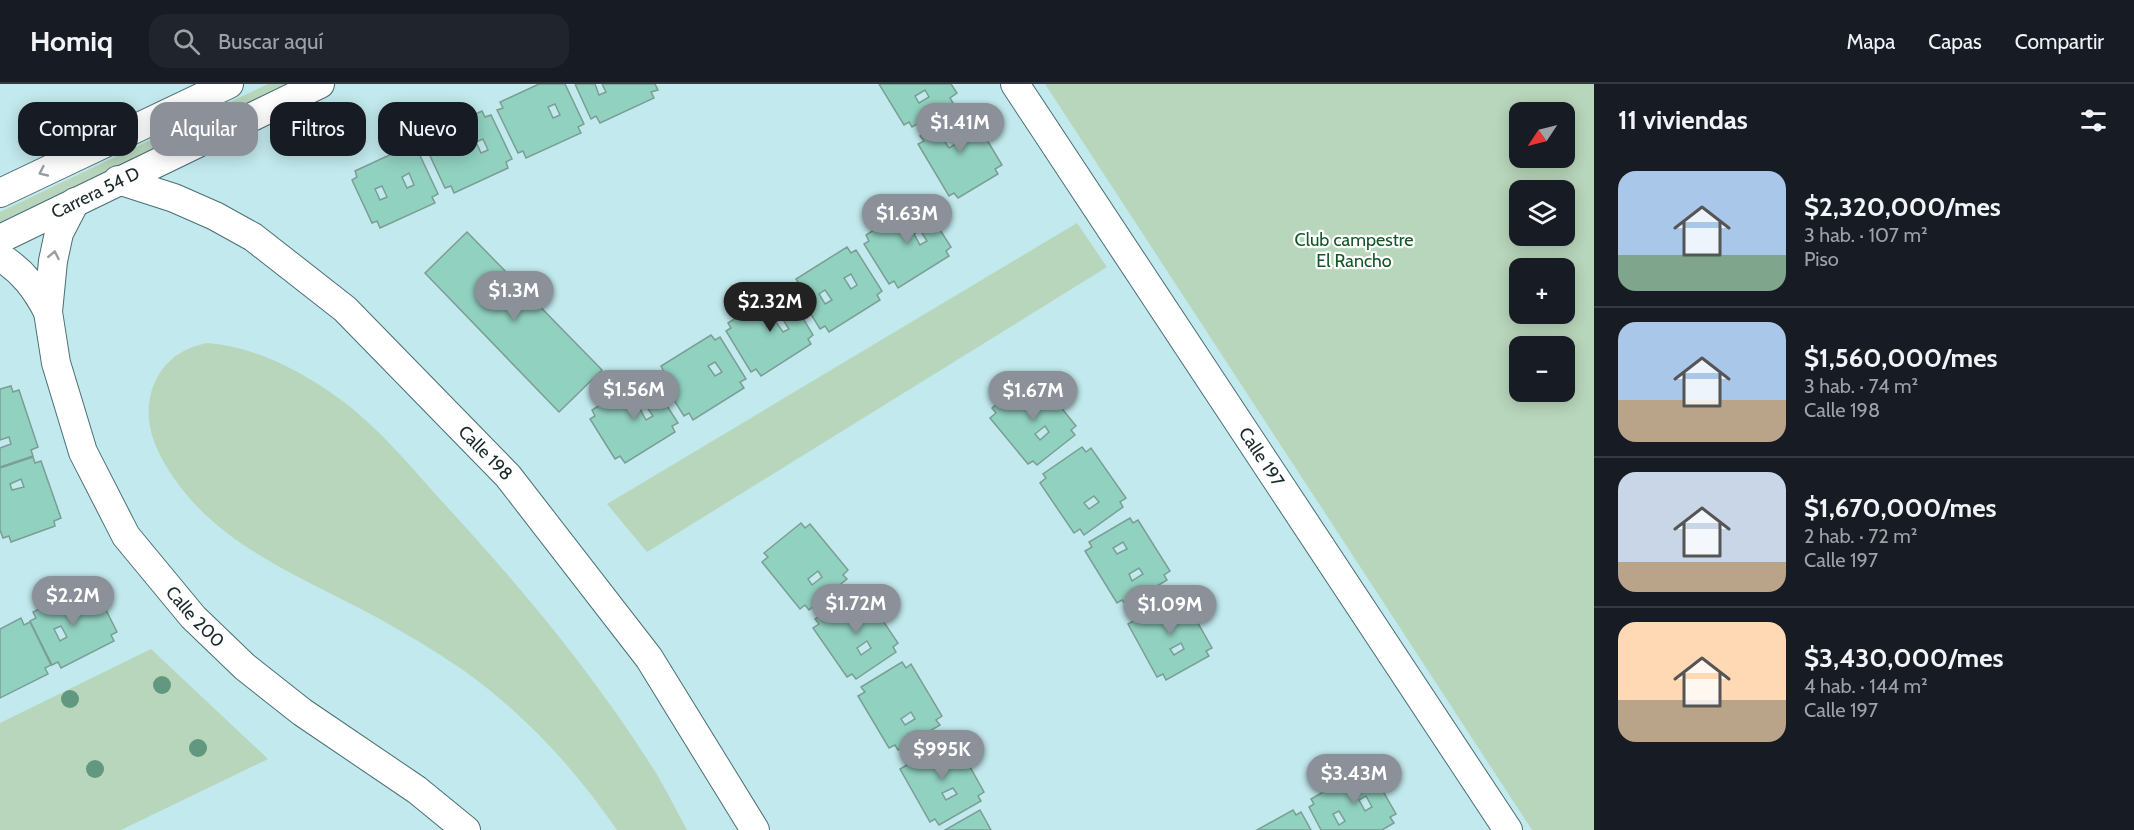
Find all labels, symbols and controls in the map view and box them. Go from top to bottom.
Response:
search box [149,14,569,68]
text: Homiq [30,24,113,58]
icon: search [170,25,203,58]
text: Buscar aquí [218,28,323,55]
text: Mapa [1847,29,1895,54]
text: Capas [1928,29,1982,54]
text: Compartir [2015,29,2104,54]
chip: Comprar [18,102,138,156]
chip: Alquilar [150,102,258,156]
chip: Filtros [270,102,366,156]
chip: Nuevo [378,102,478,156]
north arrow [1509,102,1575,168]
map controls [1509,102,1575,402]
pin: $1.41M [911,103,1009,154]
text: 11 viviendas [1618,104,1748,136]
icon: filters [2077,104,2110,137]
text: $1.41M [930,110,990,134]
street label: Carrera 54 D [48,162,143,224]
one-way arrow [39,165,50,177]
button: layers [1509,180,1575,246]
text: $2,320,000/mes [1804,191,2001,223]
pin: $1.63M [858,194,956,245]
icon: home [1666,195,1738,267]
text: $1.63M [876,201,938,225]
text: 3 hab. · 107 m² [1804,223,1928,247]
park label: Club campestre El Rancho [1295,229,1413,272]
text: Piso [1804,247,1839,271]
one-way arrow [47,250,60,260]
button: + [1509,258,1575,324]
pin: $1.3M [472,271,556,322]
text: $1.3M [489,278,539,302]
pin: $2.32M [721,282,819,333]
text: $2.32M [738,289,802,313]
button: − [1509,336,1575,402]
text: $1,560,000/mes [1804,342,1998,374]
icon: home [1666,346,1738,418]
pin: $1.56M [585,370,683,421]
pin: $1.67M [984,371,1082,422]
text: 3 hab. · 74 m² [1804,374,1918,398]
text: $1.56M [603,377,665,401]
text: $1.67M [1002,378,1064,402]
text: Calle 198 [1804,398,1880,422]
street label: Calle 198 [454,421,517,485]
street label: Calle 197 [1234,423,1289,491]
text: $1,670,000/mes [1804,492,1997,524]
icon: home [1666,496,1738,568]
text: 2 hab. · 72 m² [1804,524,1917,548]
text: Calle 197 [1804,548,1878,572]
pin: $2.2M [31,576,115,627]
street label: Calle 200 [161,582,229,652]
text: $2.2M [46,583,100,607]
pin: $1.72M [807,584,905,635]
pin: $1.09M [1121,585,1219,636]
text: $1.72M [826,591,886,615]
text: $1.09M [1137,592,1203,616]
text: $3,430,000/mes [1804,642,2004,674]
icon: home [1666,646,1738,718]
text: 4 hab. · 144 m² [1804,674,1928,698]
text: Calle 197 [1804,698,1878,722]
pin: $995K [900,730,984,781]
text: $995K [913,737,971,761]
pin: $3.43M [1305,754,1403,805]
text: $3.43M [1321,761,1387,785]

